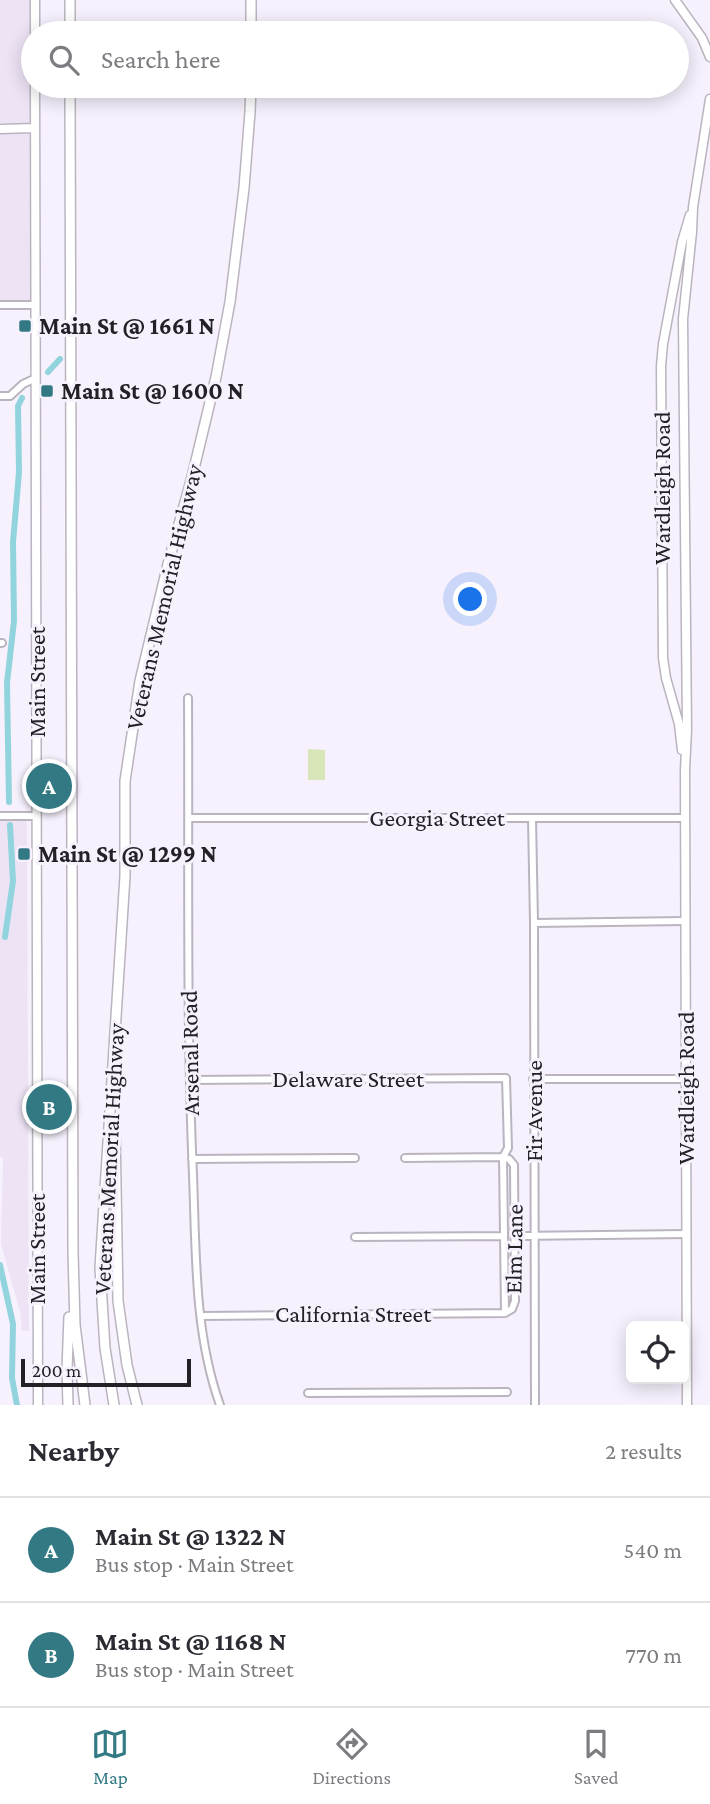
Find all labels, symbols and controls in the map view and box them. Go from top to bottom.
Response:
search box [21,21,689,98]
icon: search [45,41,83,79]
text: Search here [101,45,220,74]
place label: Main St @ 1661 N [39,312,215,339]
marker: Main St @ 1661 N [17,318,33,334]
place label: Main St @ 1600 N [61,377,244,404]
marker: Main St @ 1600 N [39,383,55,399]
street label: Wardleigh Road [648,411,675,565]
street label: Veterans Memorial Highway [120,460,207,732]
your location [453,582,487,616]
street label: Main Street [23,625,50,737]
pin: A [26,760,72,812]
street label: Georgia Street [369,804,506,831]
place label: Main St @ 1299 N [38,840,217,867]
marker: Main St @ 1299 N [16,846,32,862]
street label: Arsenal Road [175,990,204,1116]
street label: Wardleigh Road [672,1011,699,1165]
street label: Veterans Memorial Highway [88,1022,129,1295]
street label: Fir Avenue [520,1060,547,1162]
street label: Delaware Street [272,1065,425,1092]
pin: B [26,1081,72,1133]
street label: Main Street [23,1192,50,1304]
street label: Elm Lane [499,1204,528,1294]
street label: California Street [275,1300,432,1327]
map controls [626,1321,689,1384]
button: locate [626,1321,689,1384]
scale bar [21,1356,191,1388]
text: 200 m [32,1360,81,1381]
text: Nearby [28,1434,119,1467]
text: 2 results [605,1438,682,1464]
text: Main St @ 1322 N [95,1522,286,1551]
text: A [44,1537,58,1563]
text: 540 m [624,1537,682,1563]
text: Bus stop · Main Street [95,1551,294,1577]
text: Main St @ 1168 N [95,1627,286,1656]
text: B [44,1642,58,1668]
text: 770 m [625,1642,682,1668]
text: Bus stop · Main Street [95,1656,294,1682]
tab: Map [91,1725,129,1788]
tab: Directions [312,1725,391,1788]
tab: Saved [574,1725,619,1788]

